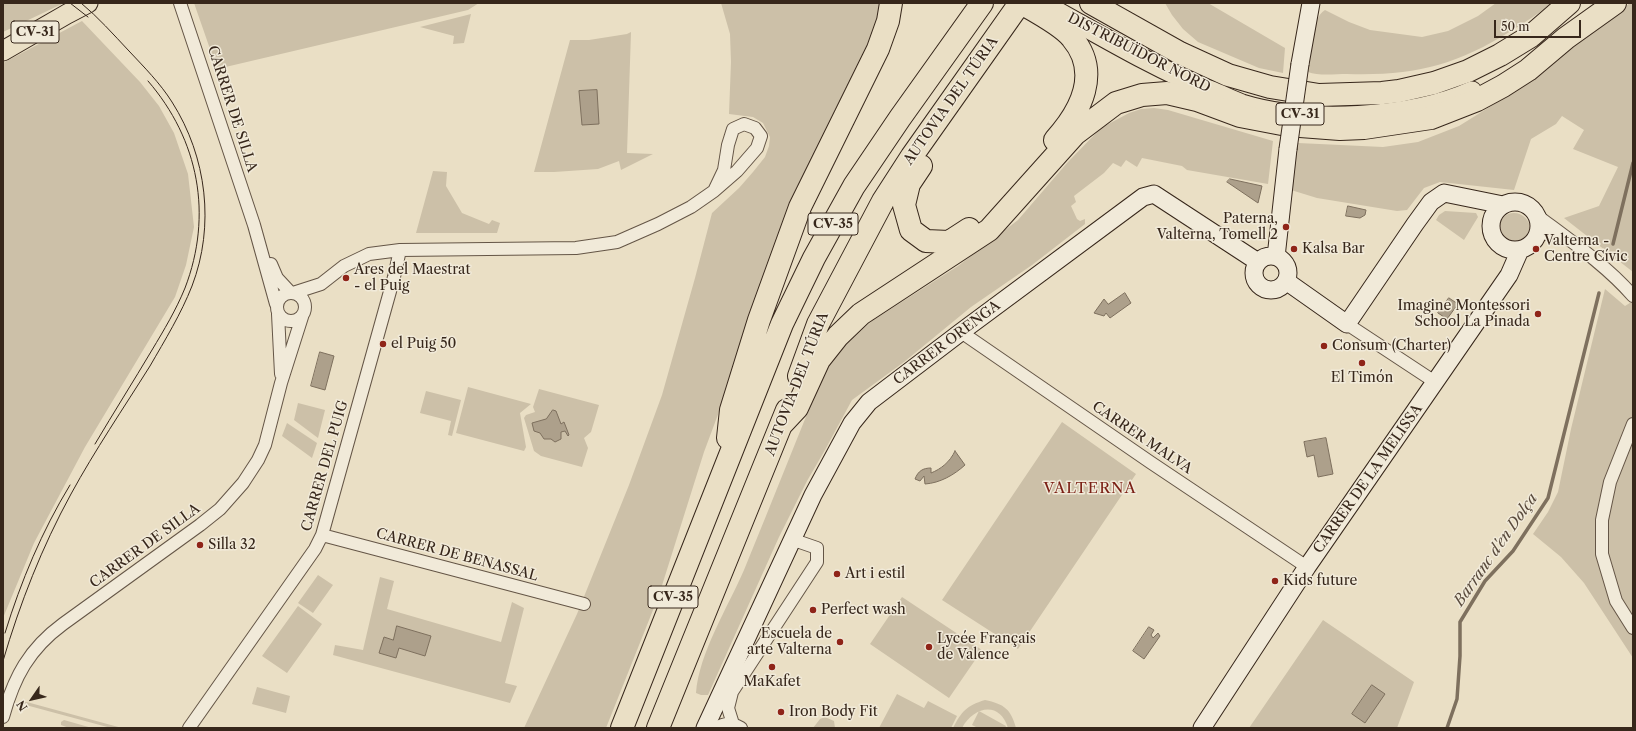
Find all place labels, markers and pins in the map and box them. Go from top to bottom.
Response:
place label: Paterna, Valterna, Tomell 2 [1157,211,1278,244]
marker: Paterna, Valterna, Tomell 2 [1281,222,1291,232]
place label: Valterna - Centre Cívic [1544,233,1628,266]
place label: Kalsa Bar [1302,241,1365,257]
marker: Kalsa Bar [1289,244,1299,254]
marker: Valterna - Centre Cívic [1531,244,1541,254]
place label: Ares del Maestrat - el Puig [354,262,470,294]
marker: Ares del Maestrat - el Puig [341,273,351,283]
place label: Imagine Montessori School La Pinada [1397,298,1530,330]
marker: Imagine Montessori School La Pinada [1533,309,1543,319]
place label: el Puig 50 [391,336,456,352]
place label: Consum (Charter) [1332,338,1451,354]
marker: el Puig 50 [378,339,388,349]
marker: Consum (Charter) [1319,341,1329,351]
marker: El Timón [1357,358,1367,368]
place label: El Timón [1331,370,1393,386]
place label: Silla 32 [208,537,256,553]
marker: Silla 32 [195,540,205,550]
place label: Art i estil [845,566,905,582]
marker: Art i estil [832,569,842,579]
place label: Kids future [1283,573,1357,589]
marker: Kids future [1270,576,1280,586]
place label: Perfect wash [821,602,906,618]
marker: Perfect wash [808,605,818,615]
place label: Escuela de arte Valterna [747,626,832,658]
place label: Lycée Français de Valence [937,631,1036,664]
marker: Escuela de arte Valterna [835,637,845,647]
marker: Lycée Français de Valence [924,642,934,652]
marker: MaKafet [767,662,777,672]
place label: MaKafet [743,674,801,690]
place label: Iron Body Fit [789,704,878,720]
marker: Iron Body Fit [776,707,786,717]

